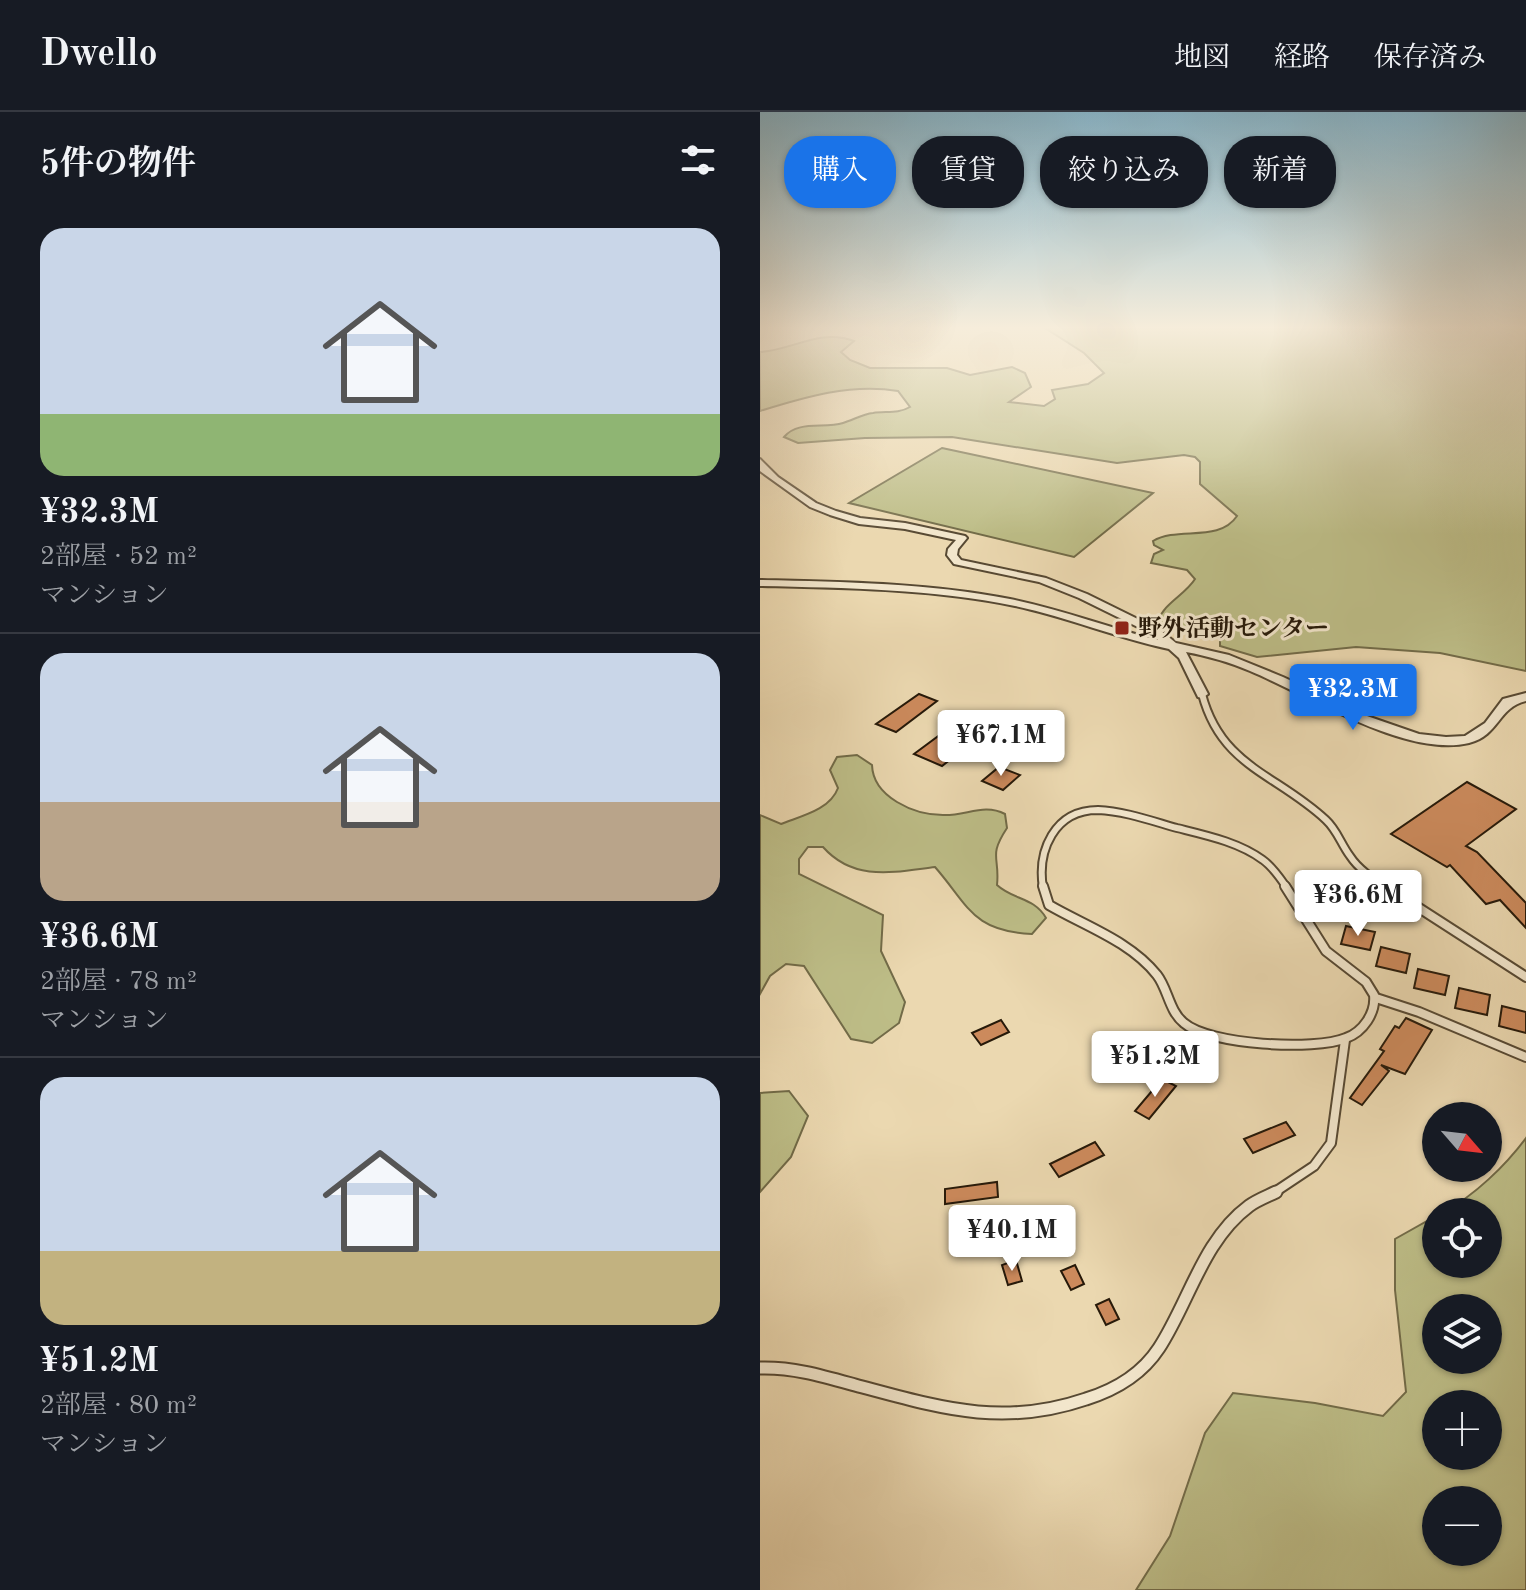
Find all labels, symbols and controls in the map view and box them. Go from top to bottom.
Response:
text: Dwello [40,36,158,74]
text: 地図 [1174,45,1230,73]
text: 経路 [1274,45,1330,73]
text: 保存済み [1374,45,1486,73]
chip: 購入 [784,136,896,208]
chip: 賃貸 [912,136,1024,208]
chip: 絞り込み [1040,136,1208,208]
chip: 新着 [1224,136,1336,208]
icon: filters [676,138,720,182]
text: 5件の物件 [40,148,196,182]
icon: home [308,280,452,424]
text: ¥32.3M [40,496,159,530]
text: 2部屋 · 52 m² [40,544,197,570]
text: マンション [40,583,169,609]
place label: 野外活動センター [1138,615,1329,642]
marker: 野外活動センター [1113,619,1131,637]
pin: ¥32.3M [1288,664,1418,732]
text: ¥32.3M [1308,677,1398,703]
icon: home [308,705,452,849]
pin: ¥67.1M [936,710,1066,778]
text: ¥67.1M [956,723,1046,749]
pin: ¥36.6M [1293,870,1423,938]
text: ¥36.6M [1313,883,1403,909]
text: ¥36.6M [40,921,159,955]
text: 2部屋 · 78 m² [40,969,197,995]
text: マンション [40,1008,169,1034]
pin: ¥51.2M [1090,1031,1220,1099]
text: ¥51.2M [1110,1044,1200,1070]
north arrow [1422,1102,1502,1182]
map controls [1422,1102,1502,1566]
icon: home [308,1129,452,1273]
button: locate [1422,1198,1502,1278]
pin: ¥40.1M [947,1205,1077,1273]
text: ¥40.1M [967,1218,1057,1244]
button: layers [1422,1294,1502,1374]
text: ¥51.2M [40,1345,159,1379]
button: + [1422,1390,1502,1470]
text: 2部屋 · 80 m² [40,1393,197,1419]
text: マンション [40,1432,169,1458]
button: − [1422,1486,1502,1566]

